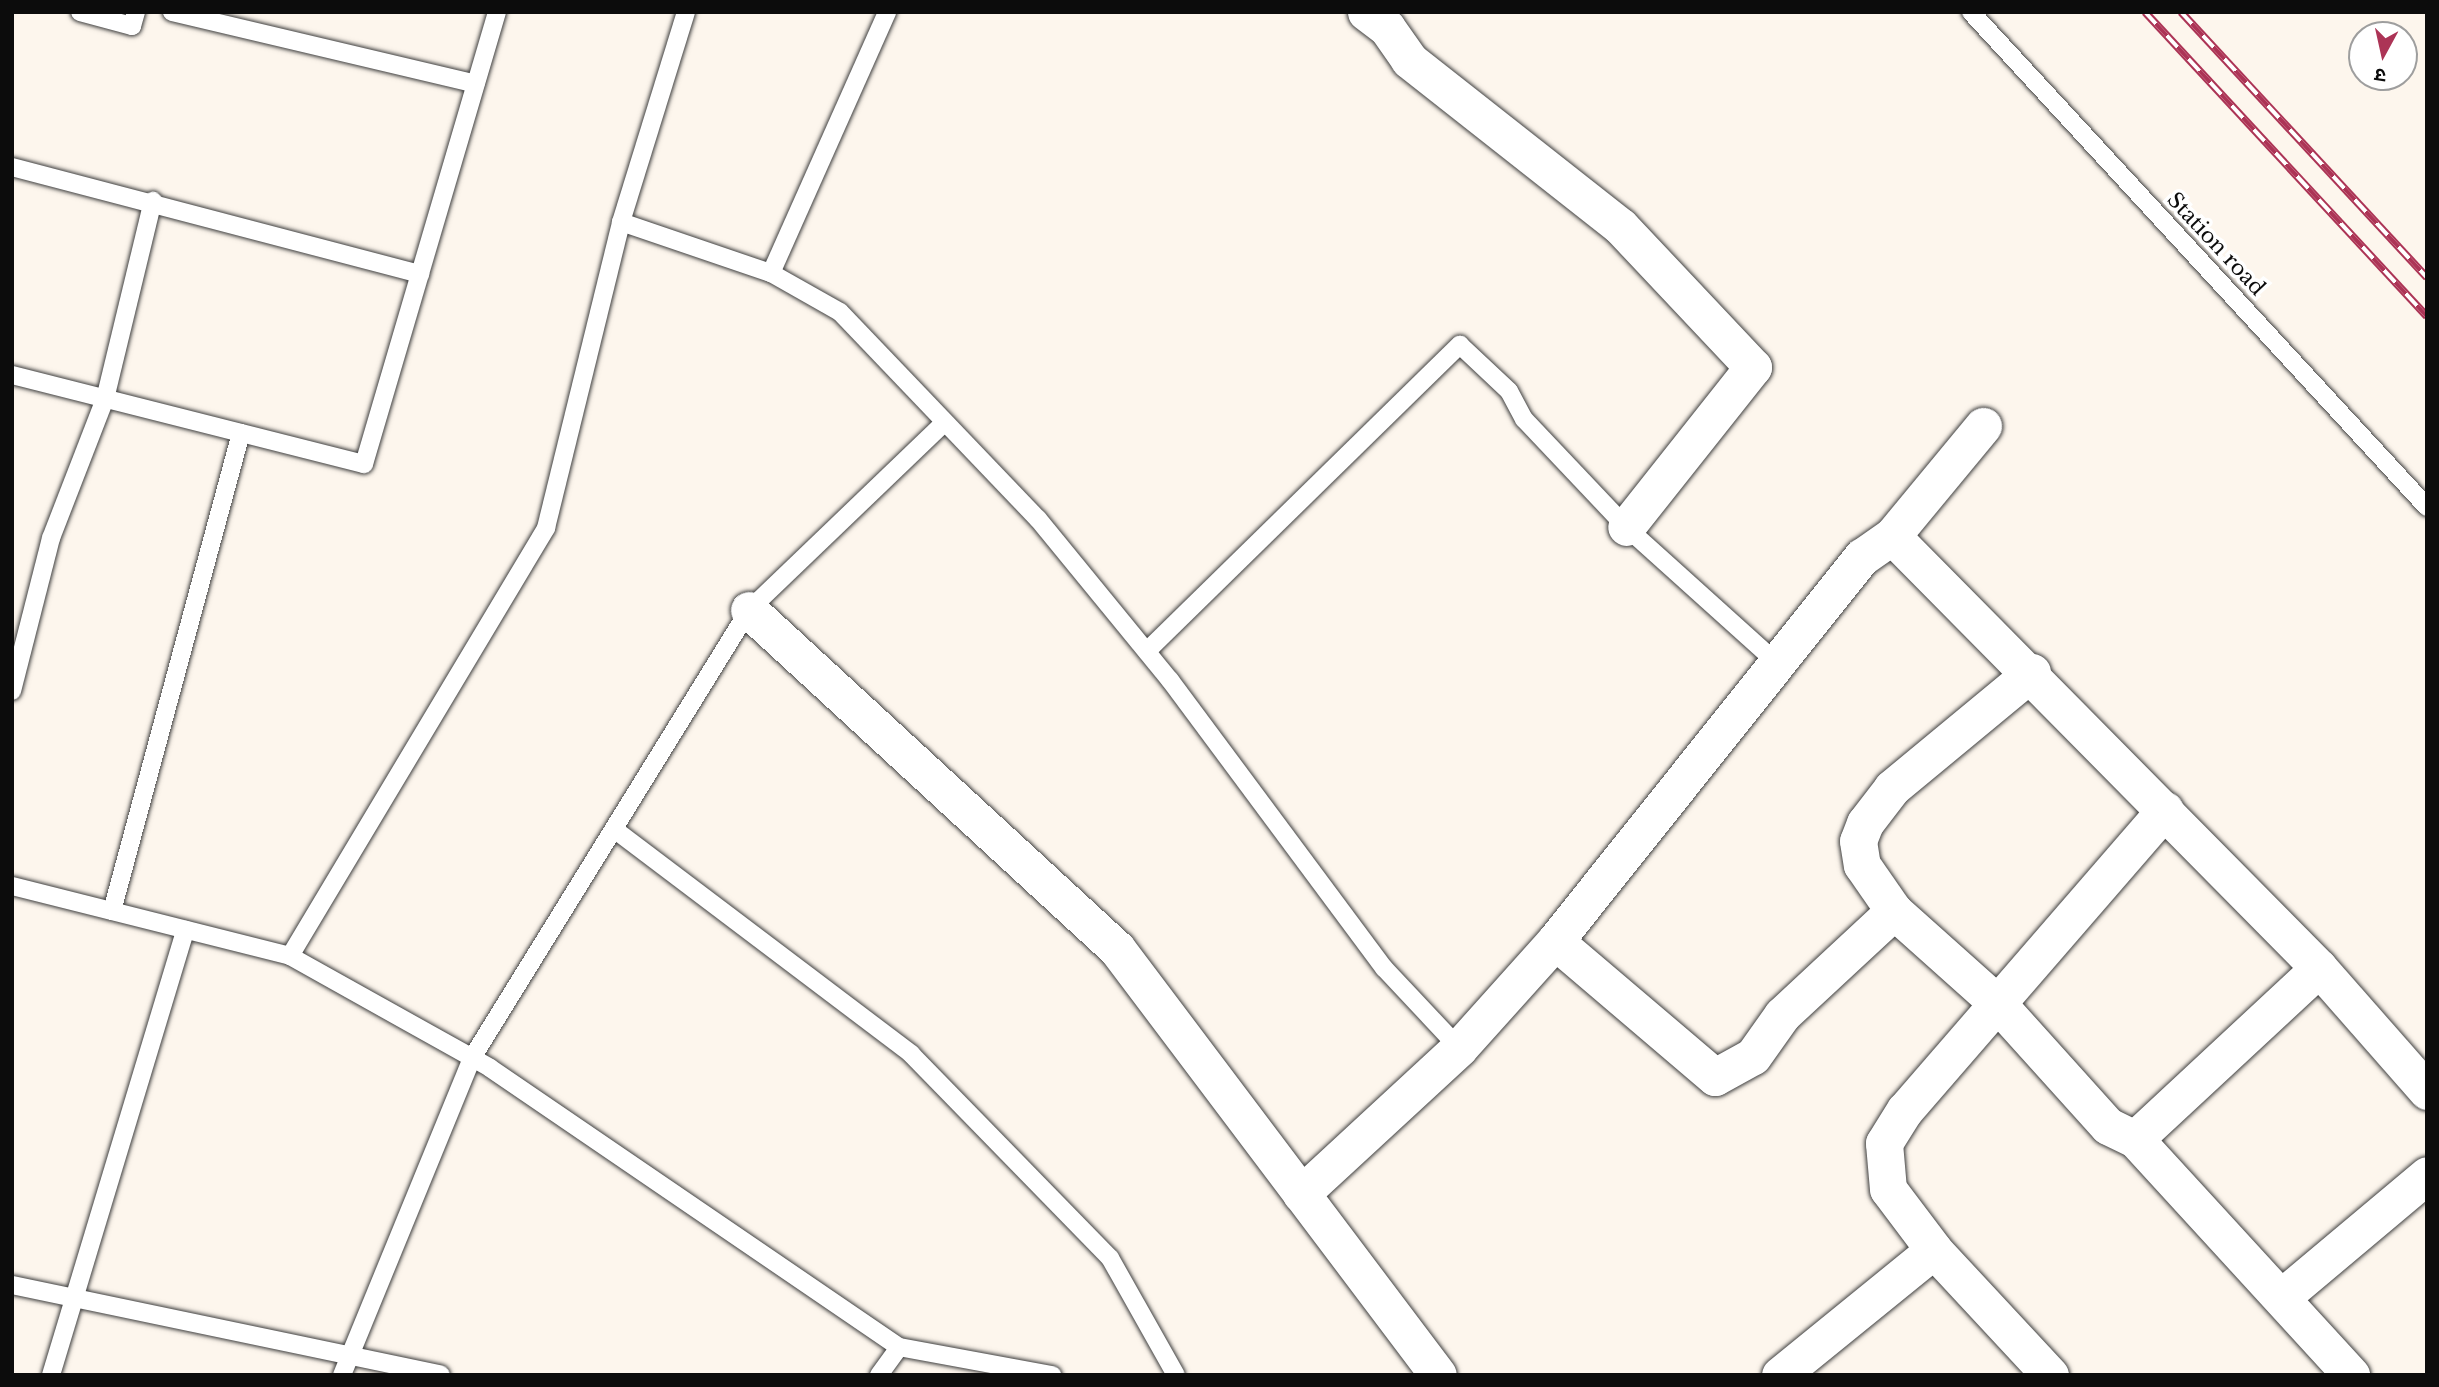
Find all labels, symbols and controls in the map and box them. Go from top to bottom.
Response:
north arrow [2348,21,2418,91]
text: उ [2373,63,2387,87]
street label: Station road [2162,187,2270,301]

